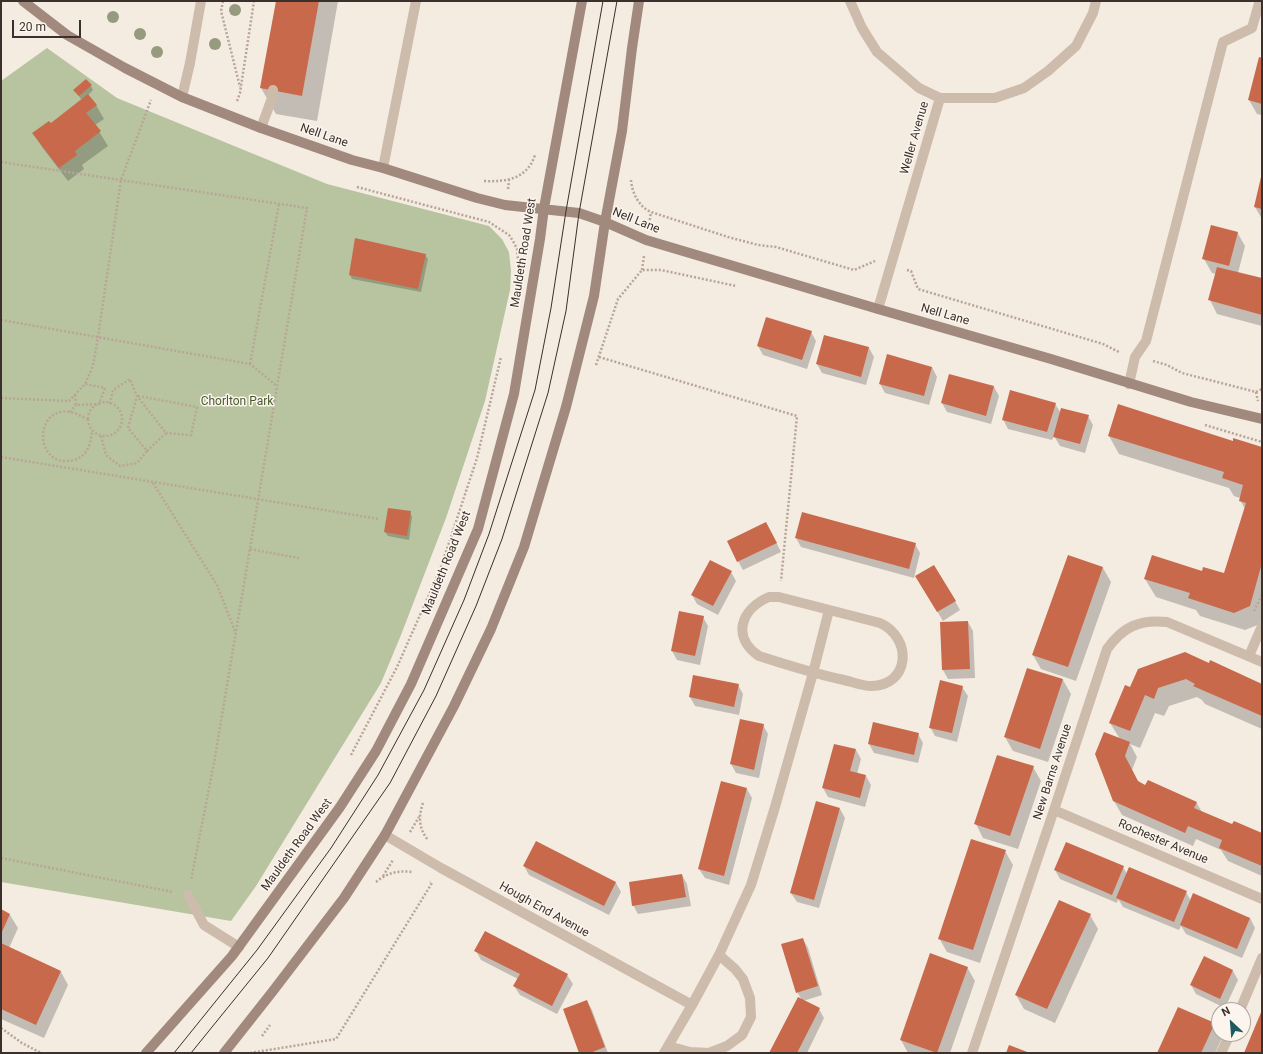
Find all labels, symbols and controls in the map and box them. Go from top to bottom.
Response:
scale bar [14,12,83,38]
text: 20 m [19,20,46,34]
street label: Weller Avenue [898,100,932,176]
street label: Nell Lane [298,121,350,151]
street label: Mauldeth Road West [508,197,540,309]
street label: Nell Lane [610,205,662,237]
street label: Nell Lane [919,301,971,329]
park label: Chorlton Park [201,395,273,409]
street label: Mauldeth Road West [420,509,474,617]
street label: New Barns Avenue [1031,722,1075,822]
street label: Mauldeth Road West [259,796,335,894]
street label: Rochester Avenue [1116,817,1210,867]
street label: Hough End Avenue [496,879,592,941]
north arrow [1211,1002,1251,1042]
text: N [1220,1004,1232,1019]

